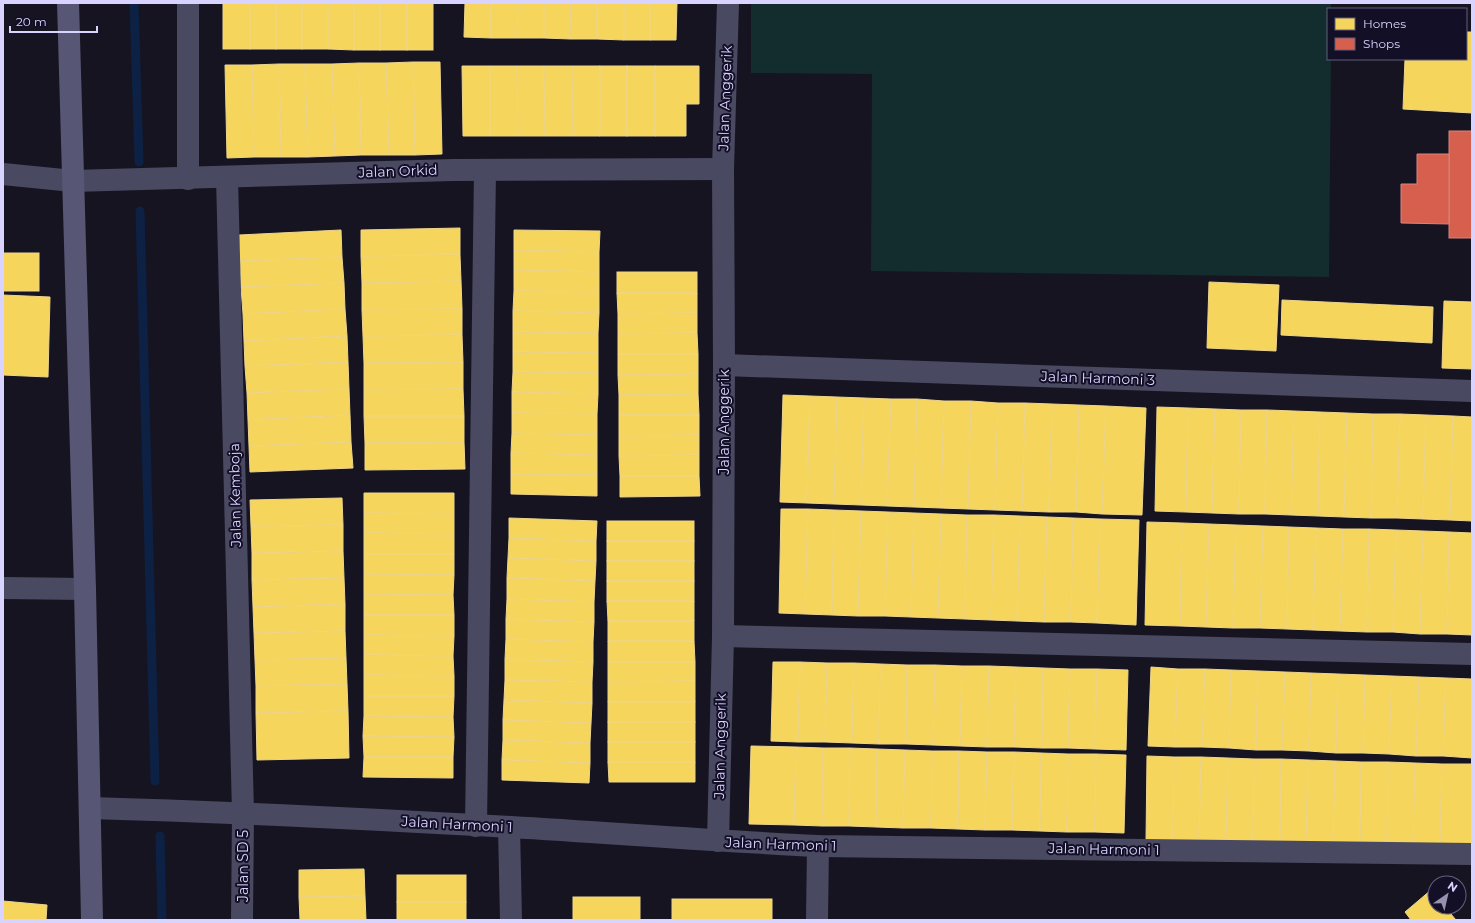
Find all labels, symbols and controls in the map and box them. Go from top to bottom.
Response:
scale bar [10,8,97,34]
legend [1327,8,1467,60]
text: 20 m [16,14,47,29]
text: Homes [1363,16,1406,31]
text: Shops [1363,36,1400,51]
street label: Jalan Anggerik [714,44,736,152]
street label: Jalan Orkid [357,161,438,181]
street label: Jalan Harmoni 3 [1040,367,1155,389]
street label: Jalan Anggerik [715,369,733,476]
street label: Jalan Kemboja [225,443,245,548]
street label: Jalan Anggerik [710,693,730,800]
street label: Jalan Harmoni 1 [400,812,513,836]
street label: Jalan SD 5 [234,830,252,903]
street label: Jalan Harmoni 1 [724,833,837,855]
street label: Jalan Harmoni 1 [1047,839,1160,859]
north arrow [1427,875,1467,915]
text: N [1445,878,1460,895]

